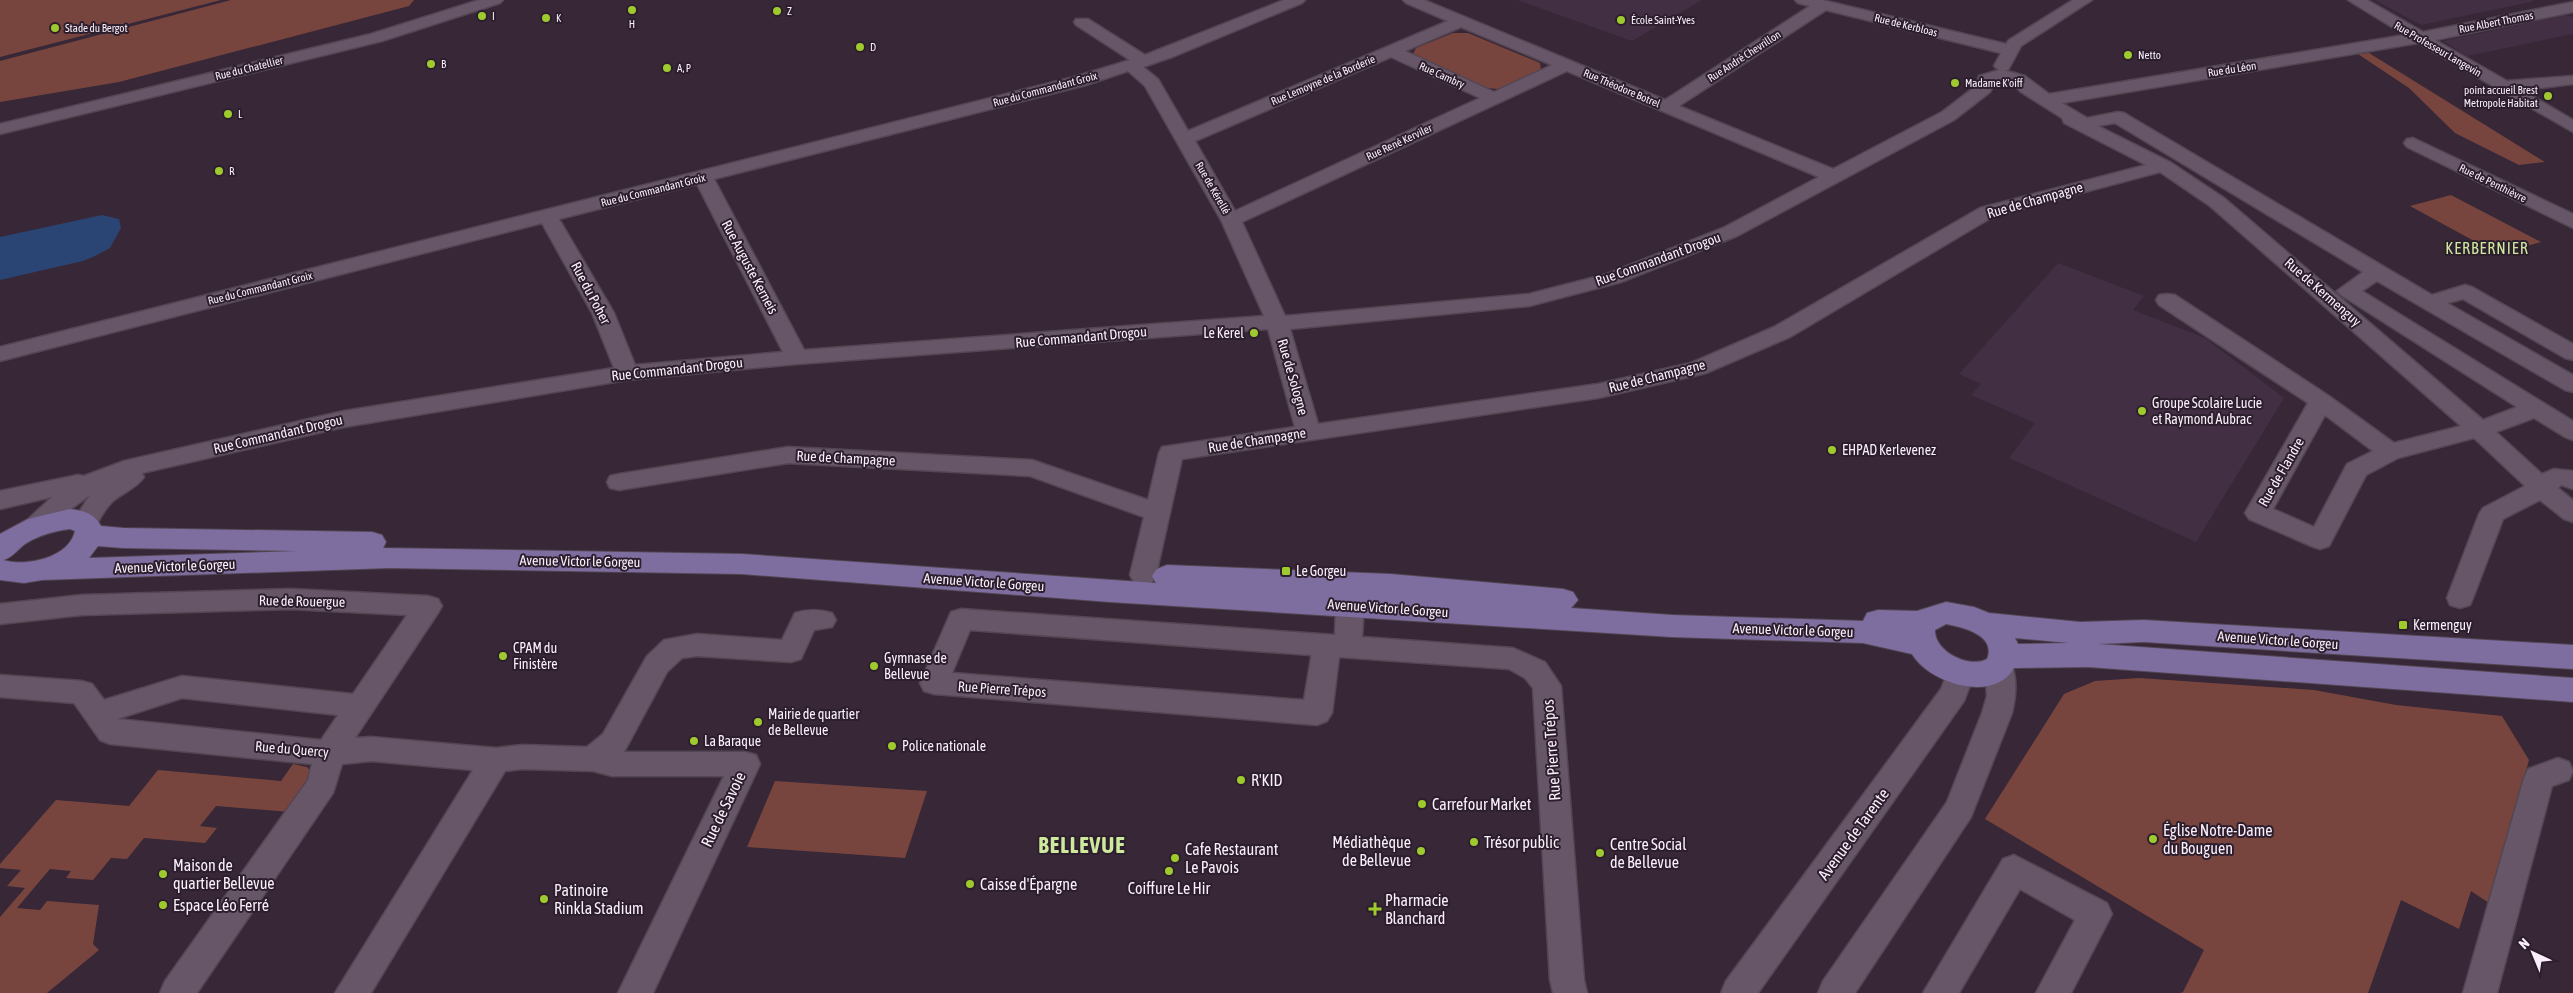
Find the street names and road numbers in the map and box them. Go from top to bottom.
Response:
street label: Rue Albert Thomas [2458,9,2534,35]
street label: Rue de Kerbloas [1873,11,1939,39]
street label: Rue Professeur Langevin [2392,19,2484,79]
street label: Rue André Chevrillon [1705,28,1783,84]
street label: Rue Lemoyne de la Borderie [1269,53,1377,107]
street label: Rue du Chatellier [214,54,285,82]
street label: Rue du Léon [2207,59,2257,79]
street label: Rue Cambry [1417,60,1467,90]
street label: Rue Théodore Botrel [1582,66,1662,110]
street label: Rue du Commandant Groix [992,69,1099,109]
street label: Rue René Kerviler [1364,121,1434,162]
street label: Rue de Kérellé [1193,160,1233,216]
street label: Rue de Penthièvre [2457,162,2529,204]
street label: Rue du Commandant Groix [599,171,707,209]
street label: Rue de Champagne [1985,179,2085,221]
street label: Rue Auguste Kerneis [719,217,781,317]
street label: Rue Commandant Drogou [1593,229,1723,289]
street label: Rue de Kermenguy [2282,255,2365,330]
street label: Rue du Poher [568,259,614,328]
street label: Rue du Commandant Groix [206,269,314,307]
street label: Rue Commandant Drogou [1015,323,1147,351]
street label: Rue de Sologne [1274,337,1312,417]
street label: Rue Commandant Drogou [611,354,743,384]
street label: Rue de Champagne [1607,356,1707,396]
street label: Rue Commandant Drogou [212,411,344,457]
street label: Rue de Champagne [1207,424,1307,456]
street label: Rue de Flandre [2255,435,2307,509]
street label: Rue de Champagne [796,447,896,469]
street label: Avenue Victor le Gorgeu [519,552,641,570]
street label: Avenue Victor le Gorgeu [114,556,236,576]
street label: Avenue Victor le Gorgeu [923,570,1045,594]
street label: Rue de Rouergue [259,592,345,610]
street label: Avenue Victor le Gorgeu [1327,596,1449,620]
street label: Avenue Victor le Gorgeu [1732,620,1854,640]
street label: Avenue Victor le Gorgeu [2217,628,2339,652]
street label: Rue Pierre Trépos [957,678,1047,700]
street label: Rue Pierre Trépos [1538,698,1565,801]
street label: Rue du Quercy [255,738,330,760]
street label: Rue de Savoie [697,769,749,849]
street label: Avenue de Tarente [1814,785,1892,883]

